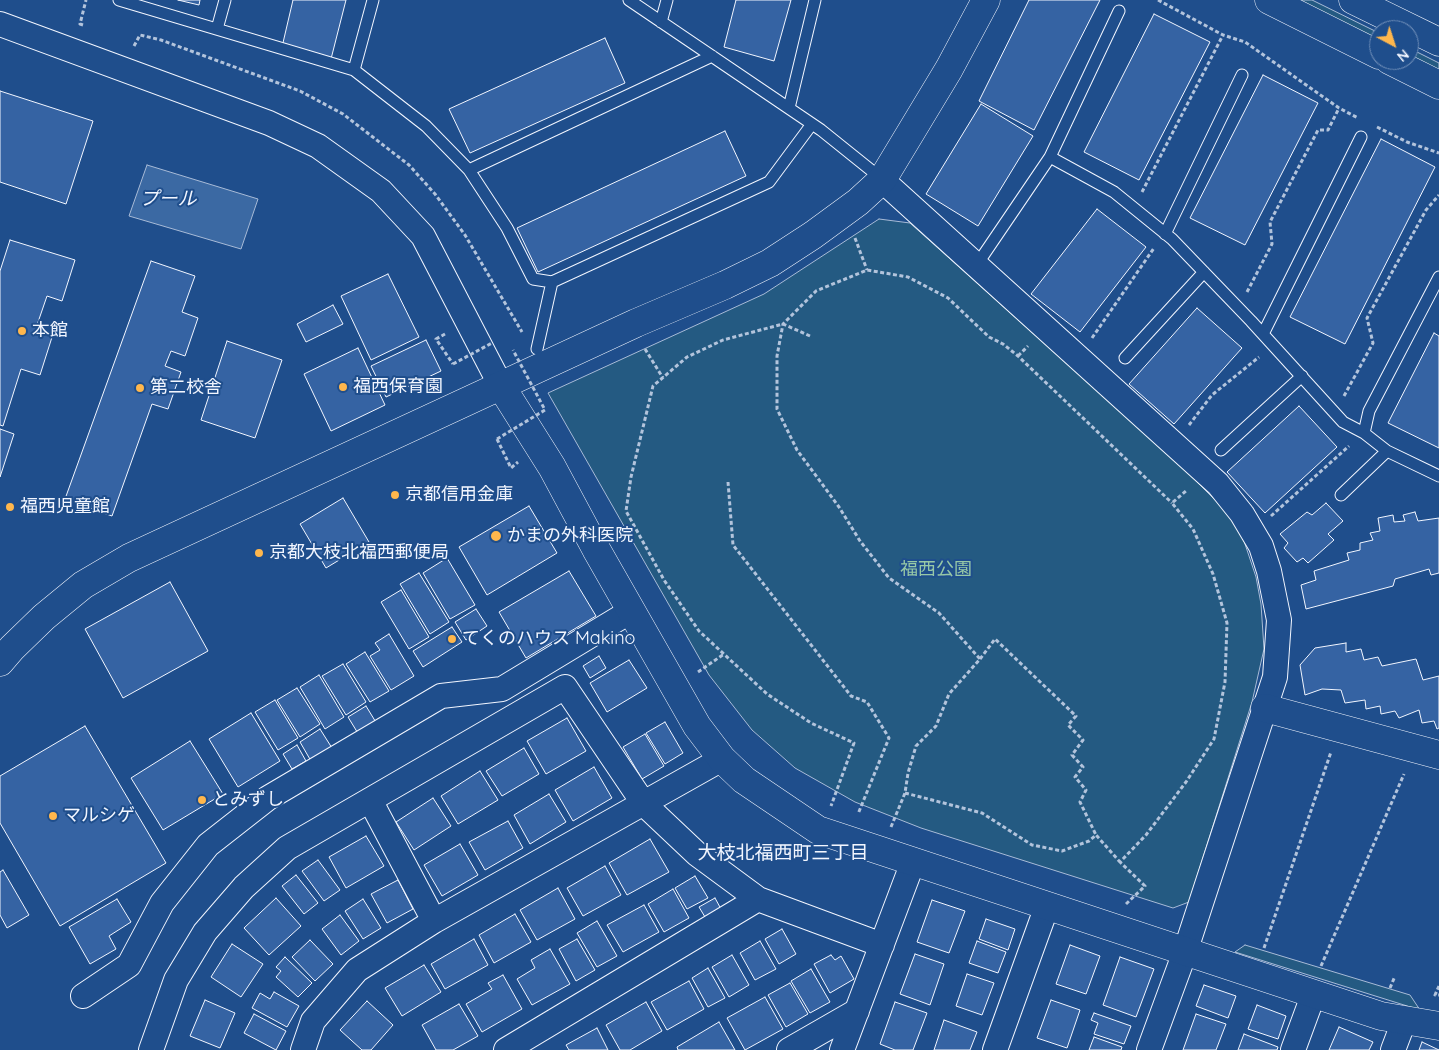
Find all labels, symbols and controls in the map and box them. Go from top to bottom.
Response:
north arrow [1369,20,1419,70]
text: N [1393,46,1413,66]
water label: プール [140,188,196,210]
place label: 本館 [32,320,68,342]
marker: 本館 [16,325,28,337]
place label: 福西保育園 [353,376,443,398]
place label: 第二校舎 [150,377,222,399]
marker: 福西保育園 [337,381,349,393]
marker: 第二校舎 [134,382,146,394]
place label: 京都信用金庫 [405,484,513,506]
marker: 京都信用金庫 [389,489,401,501]
place label: 福西児童館 [20,496,110,518]
marker: 福西児童館 [4,501,16,513]
place label: かまの外科医院 [507,525,633,547]
marker: かまの外科医院 [489,529,503,543]
place label: 京都大枝北福西郵便局 [269,542,449,564]
marker: 京都大枝北福西郵便局 [253,547,265,559]
park label: 福西公園 [900,559,972,581]
place label: てくのハウス Makino [462,628,635,650]
marker: てくのハウス Makino [446,633,458,645]
place label: とみずし [212,789,284,811]
marker: とみずし [196,794,208,806]
place label: マルシゲ [63,805,135,827]
marker: マルシゲ [47,810,59,822]
district label: 大枝北福西町三丁目 [698,842,868,864]

